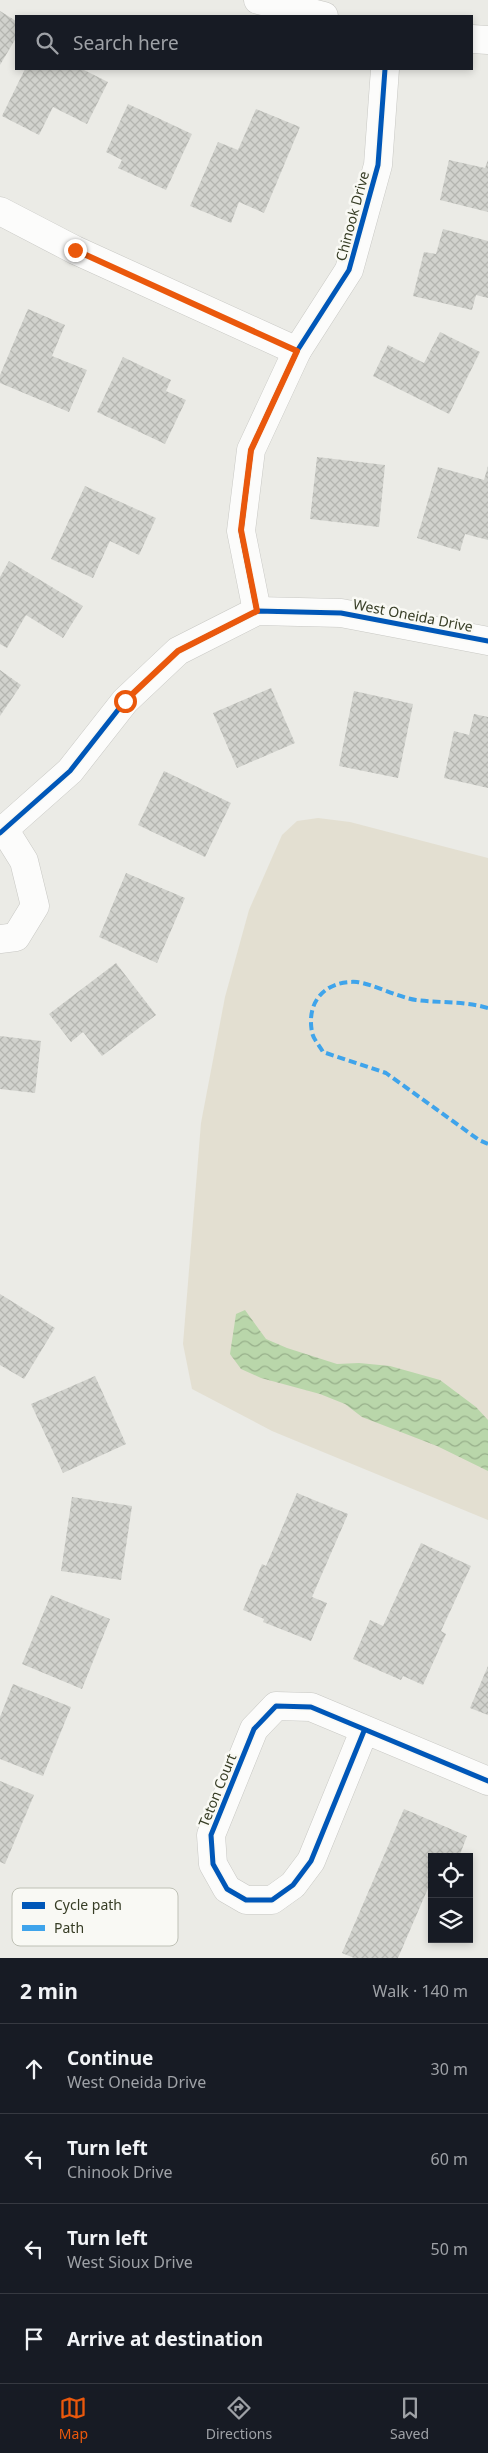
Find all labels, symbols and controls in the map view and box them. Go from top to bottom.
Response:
search box [15,15,473,70]
icon: search [33,29,61,57]
text: Search here [73,30,179,56]
street label: Chinook Drive [331,169,373,263]
route end [64,239,87,262]
street label: West Oneida Drive [351,594,475,636]
route start [114,690,137,713]
street label: Teton Court [194,1751,240,1829]
map controls [428,1853,473,1943]
button: locate [428,1853,473,1898]
legend [12,1888,178,1946]
text: Cycle path [54,1895,122,1914]
button: layers [428,1898,473,1943]
text: Path [54,1918,84,1937]
text: 2 min [20,1977,78,2005]
text: Walk · 140 m [373,1980,468,2002]
text: Continue [67,2045,153,2071]
icon: ahead [20,2055,48,2083]
text: 30 m [431,2058,468,2080]
text: West Oneida Drive [67,2071,206,2093]
text: Turn left [67,2135,148,2161]
icon: left [20,2145,48,2173]
text: 60 m [431,2148,468,2170]
text: Chinook Drive [67,2161,173,2183]
text: Turn left [67,2225,148,2251]
icon: left [20,2235,48,2263]
text: 50 m [431,2238,468,2260]
text: West Sioux Drive [67,2251,193,2273]
icon: arrive [20,2325,48,2353]
text: Arrive at destination [67,2326,263,2352]
tab: Map [59,2394,88,2443]
tab: Directions [206,2394,272,2443]
tab: Saved [390,2394,429,2443]

